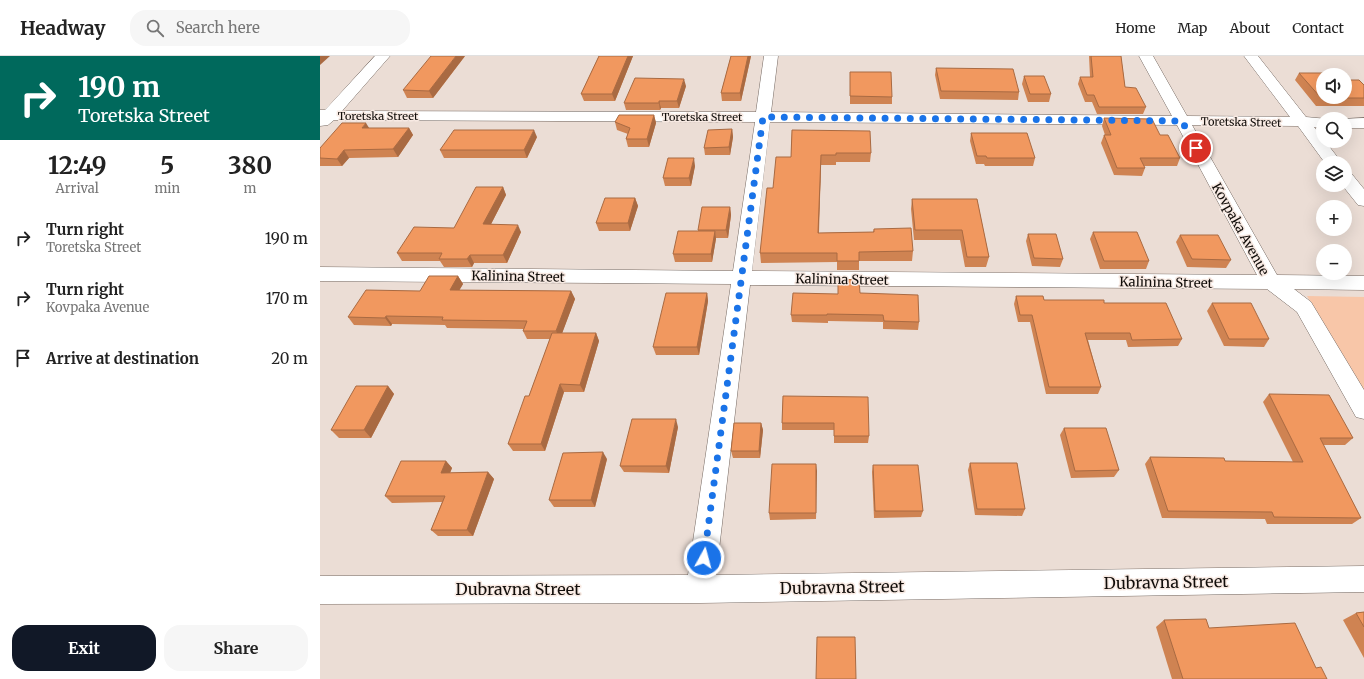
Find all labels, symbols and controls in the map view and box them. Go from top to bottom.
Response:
search box [130,10,410,46]
text: Headway [20,16,106,40]
icon: search [144,17,166,39]
text: Search here [176,18,260,37]
text: Home [1115,19,1156,37]
text: Map [1178,19,1207,37]
text: About [1229,19,1270,37]
text: Contact [1292,19,1344,37]
map controls [1316,68,1352,280]
button: sound [1316,68,1352,104]
text: 190 m [78,69,160,105]
icon: right [12,72,64,124]
text: Toretska Street [78,104,210,127]
street label: Toretska Street [338,109,419,123]
street label: Toretska Street [662,110,743,124]
button: search [1316,112,1352,148]
street label: Toretska Street [1201,114,1282,130]
pin [1179,131,1213,165]
icon: arrive [1185,137,1207,159]
text: 12:49 [48,150,107,181]
text: 5 [160,150,174,181]
text: 380 [228,150,272,181]
button: layers [1316,156,1352,192]
text: Arrival [55,180,99,197]
text: min [154,180,180,197]
text: m [244,180,257,197]
street label: Kovpaka Avenue [1208,180,1273,279]
button: + [1316,200,1352,236]
text: Turn right [46,220,124,239]
icon: right [12,227,34,249]
text: 190 m [265,229,308,248]
text: Toretska Street [46,239,141,256]
button: − [1316,244,1352,280]
street label: Kalinina Street [471,267,565,286]
street label: Kalinina Street [795,270,889,289]
street label: Kalinina Street [1119,273,1213,292]
text: Turn right [46,280,124,299]
icon: right [12,287,34,309]
text: 170 m [266,289,308,308]
text: Kovpaka Avenue [46,299,149,316]
icon: arrive [12,347,34,369]
text: Arrive at destination [46,349,199,368]
text: 20 m [271,349,308,368]
position arrow [683,537,725,579]
street label: Dubravna Street [1103,571,1229,593]
street label: Dubravna Street [779,576,905,598]
street label: Dubravna Street [456,579,581,599]
button: Exit [12,625,156,671]
button: Share [164,625,308,671]

